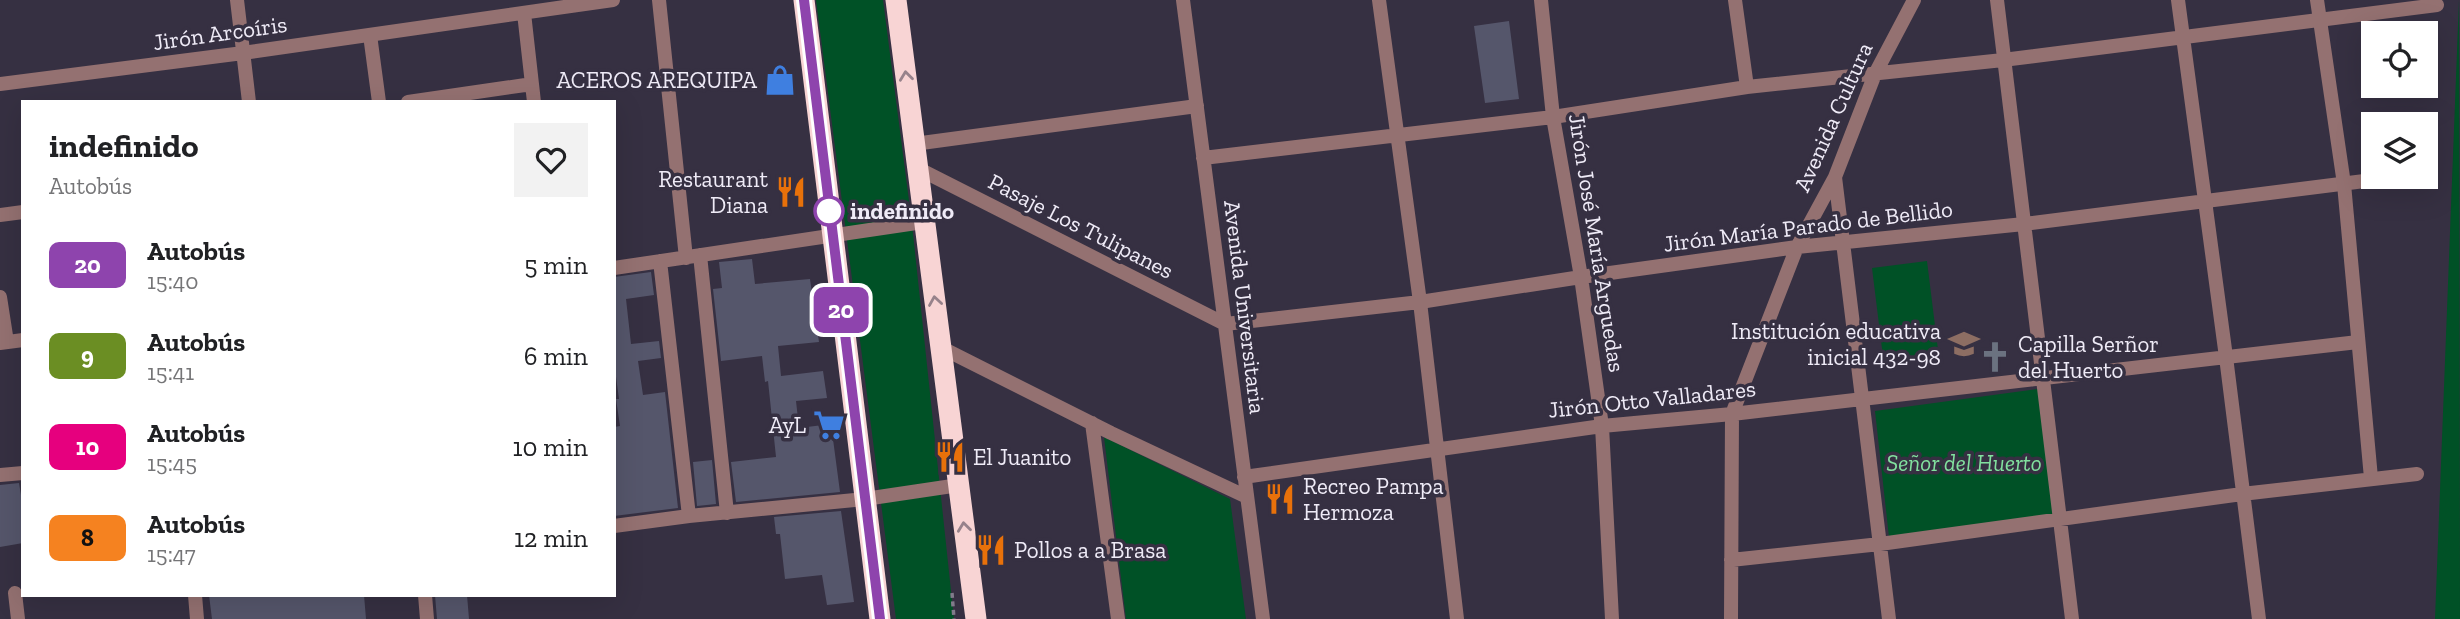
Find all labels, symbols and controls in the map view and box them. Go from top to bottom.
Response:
street label: Jirón Arcoíris [151,10,289,56]
map controls [2361,21,2438,189]
button: locate [2361,21,2438,98]
street label: Avenida Cultura [1788,38,1878,196]
shop icon: ACEROS AREQUIPA [763,63,797,97]
place label: ACEROS AREQUIPA [556,66,758,94]
one-way arrow [898,70,913,82]
street label: Jirón José María Arguedas [1563,112,1631,374]
button: layers [2361,112,2438,189]
button: heart [514,123,588,197]
text: indefinido [49,126,198,165]
place label: Restaurant Diana [658,165,768,219]
street label: Pasaje Los Tulipanes [984,167,1178,285]
text: Autobús [49,172,132,200]
restaurant icon: Restaurant Diana [774,175,808,209]
street label: Jirón María Parado de Bellido [1662,194,1954,258]
marker: indefinido [814,196,844,226]
place label: indefinido [850,197,954,225]
street label: Avenida Universitaria [1218,199,1272,415]
text: Autobús [147,235,245,267]
text: 5 min [524,249,588,281]
text: 20 [74,250,101,279]
text: 15:40 [147,267,198,295]
line badge: 20 [810,287,872,333]
text: 20 [828,295,854,324]
one-way arrow [927,296,942,307]
place label: Institución educativa inicial 432-98 [1731,317,1941,371]
text: Autobús [147,326,245,358]
school or university icon: Institución educativa inicial 432-98 [1947,327,1981,361]
place label: Capilla Serñor del Huerto [2018,330,2159,384]
text: 6 min [524,340,588,372]
church icon: Capilla Serñor del Huerto [1978,340,2012,374]
text: 9 [81,341,94,370]
text: 15:41 [147,358,194,386]
street label: Jirón Otto Valladares [1547,374,1757,424]
supermarket icon: AyL [812,408,846,442]
place label: AyL [769,411,806,439]
text: Autobús [147,417,245,449]
text: 10 min [512,431,588,463]
text: 10 [76,432,99,461]
restaurant icon: El Juanito [933,440,967,474]
place label: El Juanito [973,443,1071,471]
text: 15:45 [147,449,197,477]
park label: Señor del Huerto [1886,449,2042,477]
place label: Recreo Pampa Hermoza [1303,472,1444,526]
restaurant icon: Recreo Pampa Hermoza [1263,482,1297,516]
text: Autobús [147,508,245,540]
one-way arrow [957,521,972,533]
text: 12 min [514,522,588,554]
text: 8 [81,523,94,552]
restaurant icon: Pollos a a Brasa [974,533,1008,567]
place label: Pollos a a Brasa [1014,536,1166,564]
text: 15:47 [147,540,196,568]

